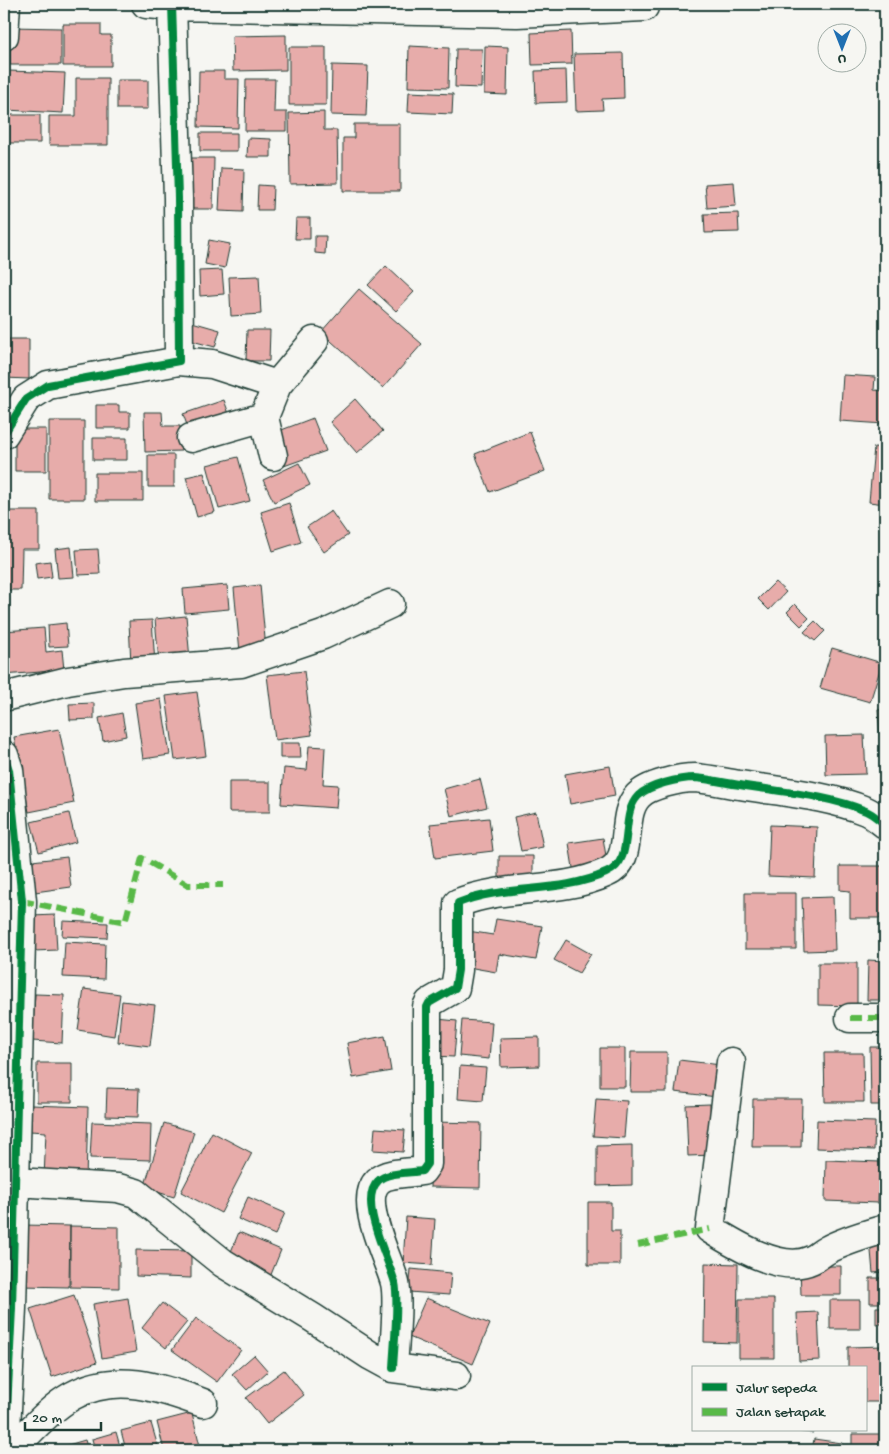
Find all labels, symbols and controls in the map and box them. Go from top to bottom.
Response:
north arrow [816,22,866,72]
text: U [838,50,846,67]
legend [692,1366,866,1432]
text: Jalur sepeda [736,1380,818,1398]
scale bar [25,1399,101,1431]
text: Jalan setapak [736,1404,826,1422]
text: 20 m [32,1410,62,1428]

